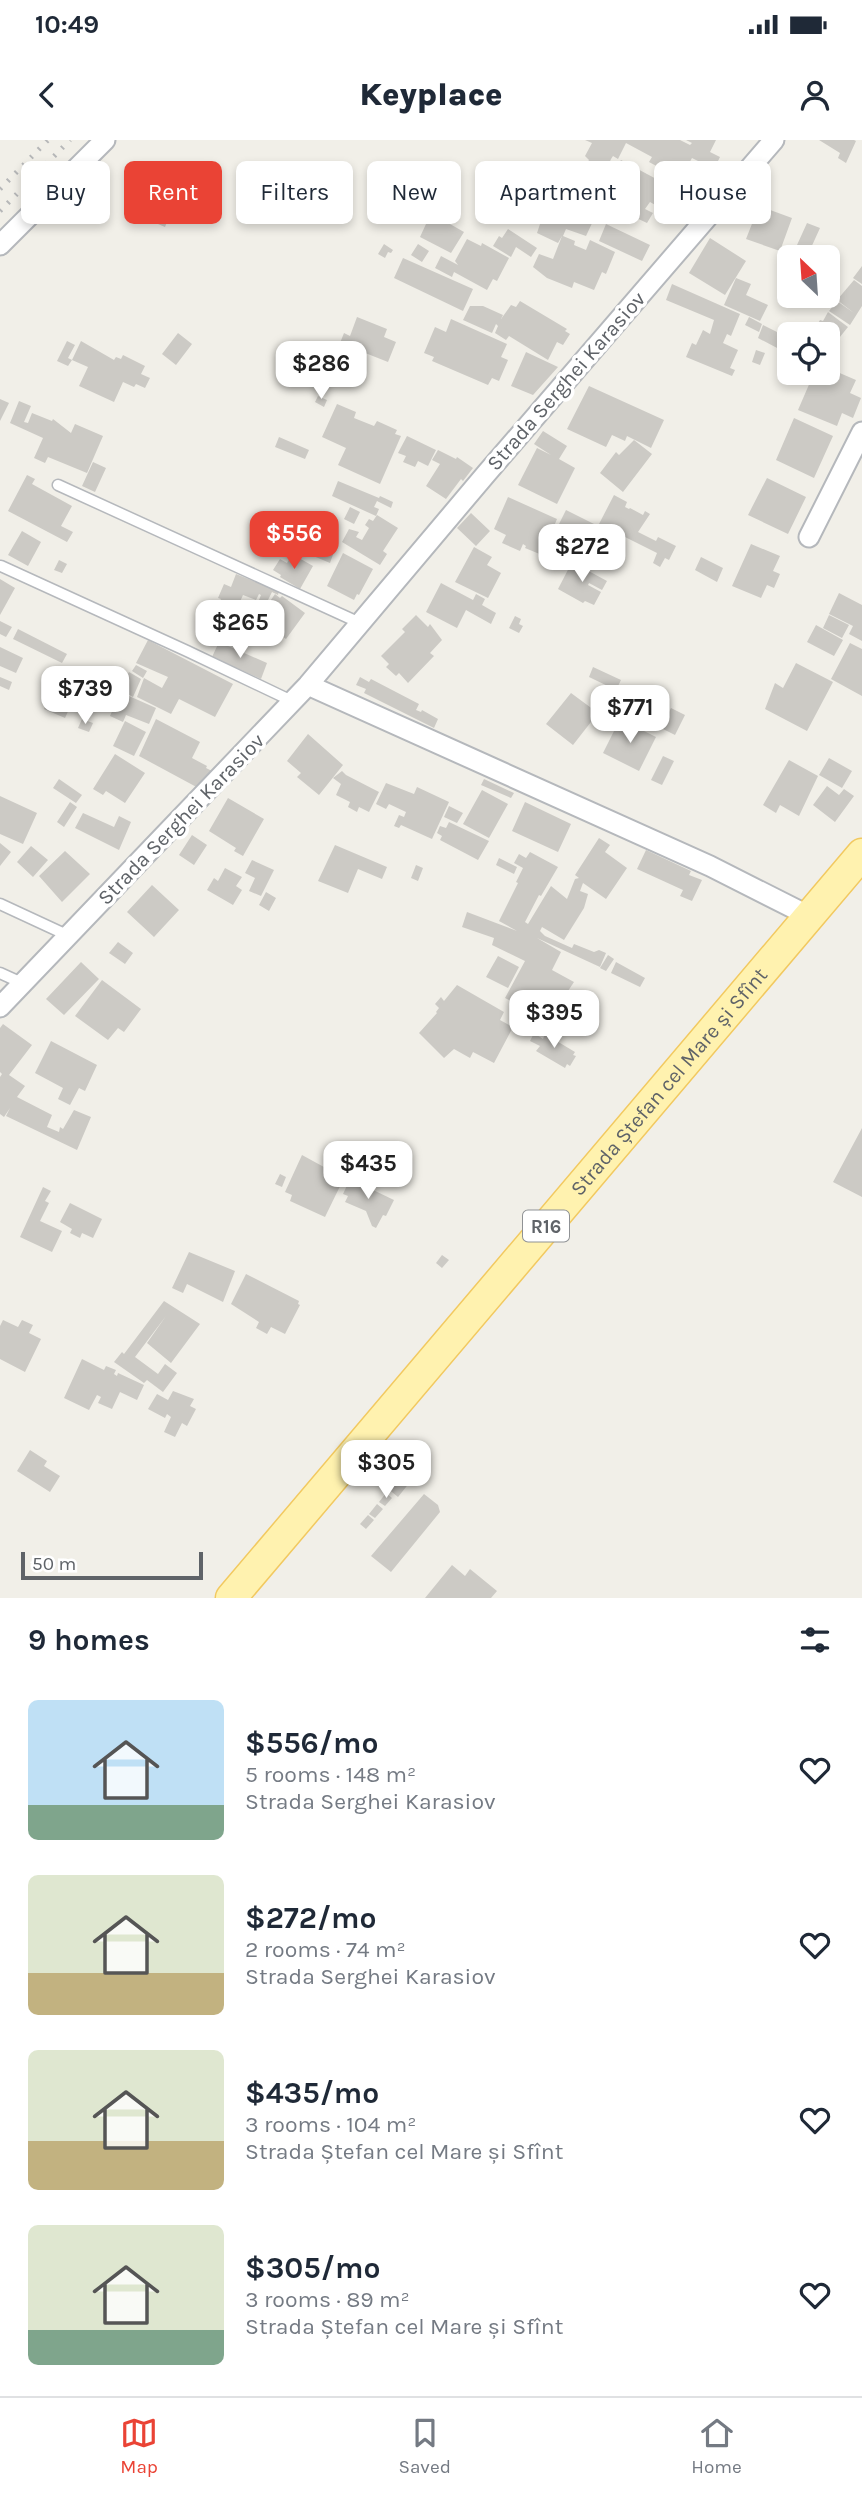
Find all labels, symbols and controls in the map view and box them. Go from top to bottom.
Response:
text: 10:49 [35,9,99,40]
icon: back [28,76,66,114]
text: Keyplace [359,76,503,113]
icon: person [796,76,834,114]
chip: Buy [21,161,110,224]
chip: Rent [124,161,222,224]
chip: Filters [236,161,353,224]
chip: New [367,161,461,224]
chip: Apartment [475,161,640,224]
chip: House [654,161,771,224]
north arrow [777,245,840,308]
map controls [777,245,840,385]
street label: Strada Serghei Karasiov [482,286,650,475]
button: locate [777,322,840,385]
pin: $286 [280,342,362,401]
text: $286 [292,350,350,377]
pin: $556 [253,512,335,571]
text: $556 [266,520,322,547]
pin: $272 [541,524,623,584]
text: $272 [554,533,610,560]
pin: $265 [199,601,281,660]
text: $265 [211,609,269,636]
pin: $739 [44,666,126,726]
text: $739 [57,675,113,702]
pin: $771 [589,686,671,745]
text: $771 [607,694,653,721]
street label: Strada Serghei Karasiov [93,728,269,910]
street label: Strada Ștefan cel Mare și Sfînt [566,963,772,1200]
pin: $395 [513,990,595,1050]
text: $395 [525,999,583,1026]
pin: $435 [327,1142,409,1201]
text: $435 [339,1150,397,1177]
road number: R16 [523,1210,569,1242]
pin: $305 [345,1440,427,1500]
text: $305 [357,1449,415,1476]
scale bar [21,1549,203,1581]
text: 50 m [32,1553,76,1575]
icon: filters [796,1621,834,1659]
text: 9 homes [28,1622,150,1658]
text: $556/mo [245,1725,378,1761]
icon: home [84,1728,168,1812]
icon: heart [796,1751,834,1789]
text: 5 rooms · 148 m² [245,1761,416,1788]
text: Strada Serghei Karasiov [245,1788,496,1815]
text: $272/mo [245,1900,377,1936]
icon: home [84,1903,168,1987]
icon: heart [796,1926,834,1964]
text: 2 rooms · 74 m² [245,1936,406,1963]
text: Strada Serghei Karasiov [245,1963,496,1990]
text: $435/mo [245,2075,379,2111]
icon: home [84,2078,168,2162]
icon: heart [796,2101,834,2139]
text: 3 rooms · 104 m² [245,2111,416,2138]
text: Strada Ștefan cel Mare și Sfînt [245,2138,563,2165]
text: $305/mo [245,2250,380,2286]
icon: home [84,2253,168,2337]
icon: heart [796,2276,834,2314]
text: 3 rooms · 89 m² [245,2286,410,2313]
text: Strada Ștefan cel Mare și Sfînt [245,2313,563,2340]
tab: Map [120,2414,158,2478]
tab: Saved [398,2414,451,2478]
tab: Home [691,2414,742,2478]

